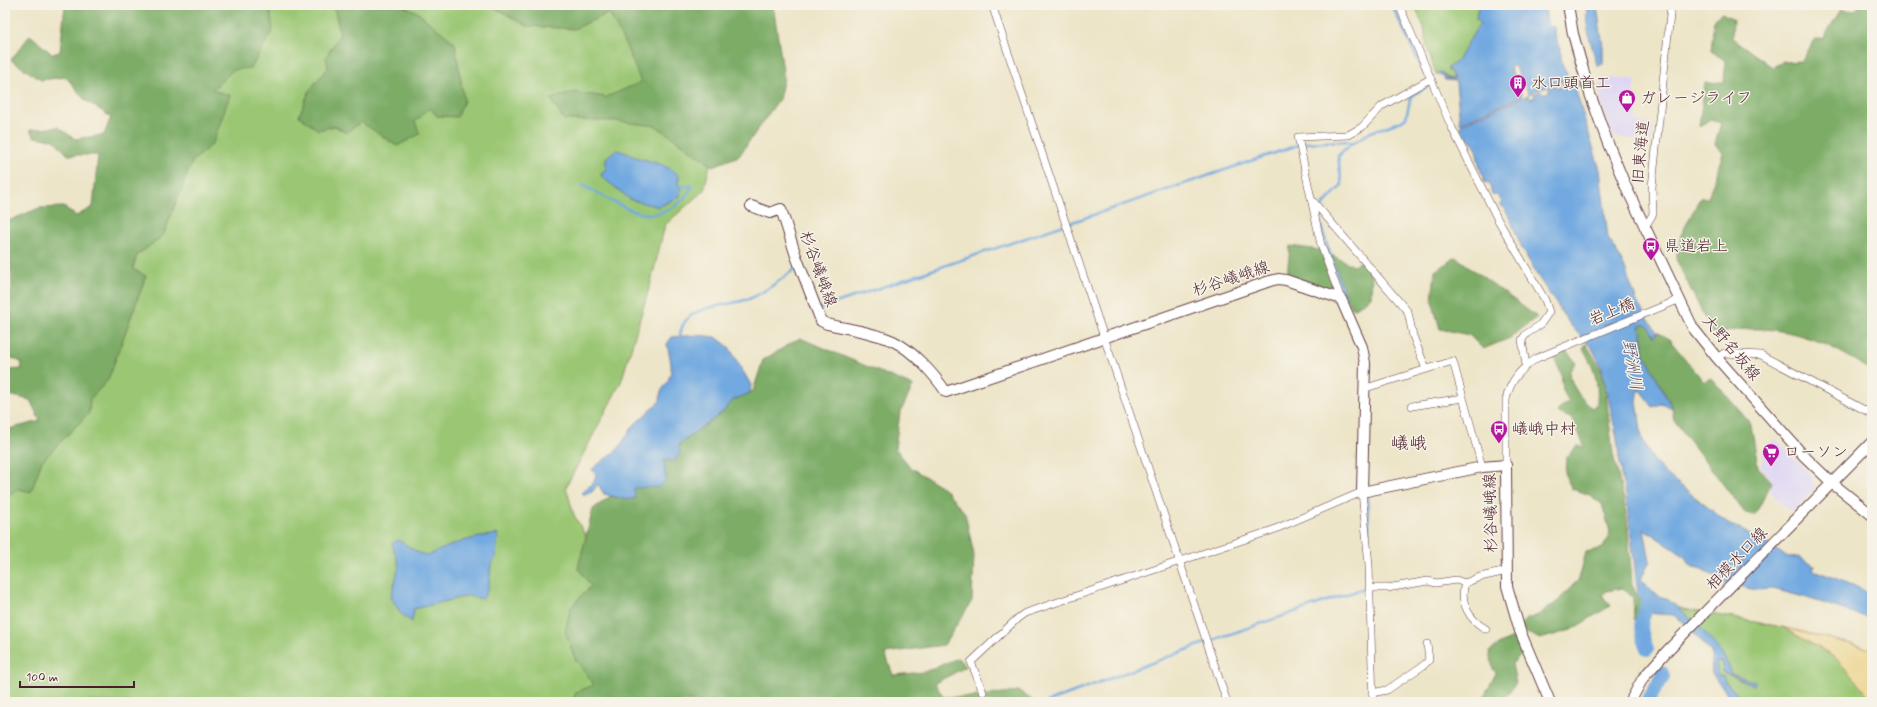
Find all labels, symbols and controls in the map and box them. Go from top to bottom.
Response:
building icon: 水口頭首工 [1508,73,1528,98]
place label: 水口頭首工 [1531,73,1611,94]
shop icon: ガレージライフ [1617,88,1637,113]
place label: ガレージライフ [1640,88,1752,109]
street label: 旧東海道 [1628,119,1654,185]
street label: 杉谷嶬峨線 [794,228,842,310]
bus stop icon: 県道岩上 [1641,236,1661,261]
place label: 県道岩上 [1664,236,1728,257]
street label: 杉谷嶬峨線 [1190,257,1272,301]
street label: 岩上橋 [1586,293,1638,331]
street label: 大野名坂線 [1697,311,1765,385]
water label: 野洲川 [1617,338,1647,392]
bus stop icon: 嶬峨中村 [1489,419,1509,444]
place label: 嶬峨中村 [1512,419,1576,440]
district label: 嶬峨 [1391,432,1427,456]
supermarket icon: ローソン [1761,442,1781,467]
place label: ローソン [1784,442,1848,463]
street label: 杉谷嶬峨線 [1480,473,1502,553]
street label: 相模水口線 [1702,523,1772,595]
scale bar [20,663,134,689]
text: 100 m [26,670,58,686]

